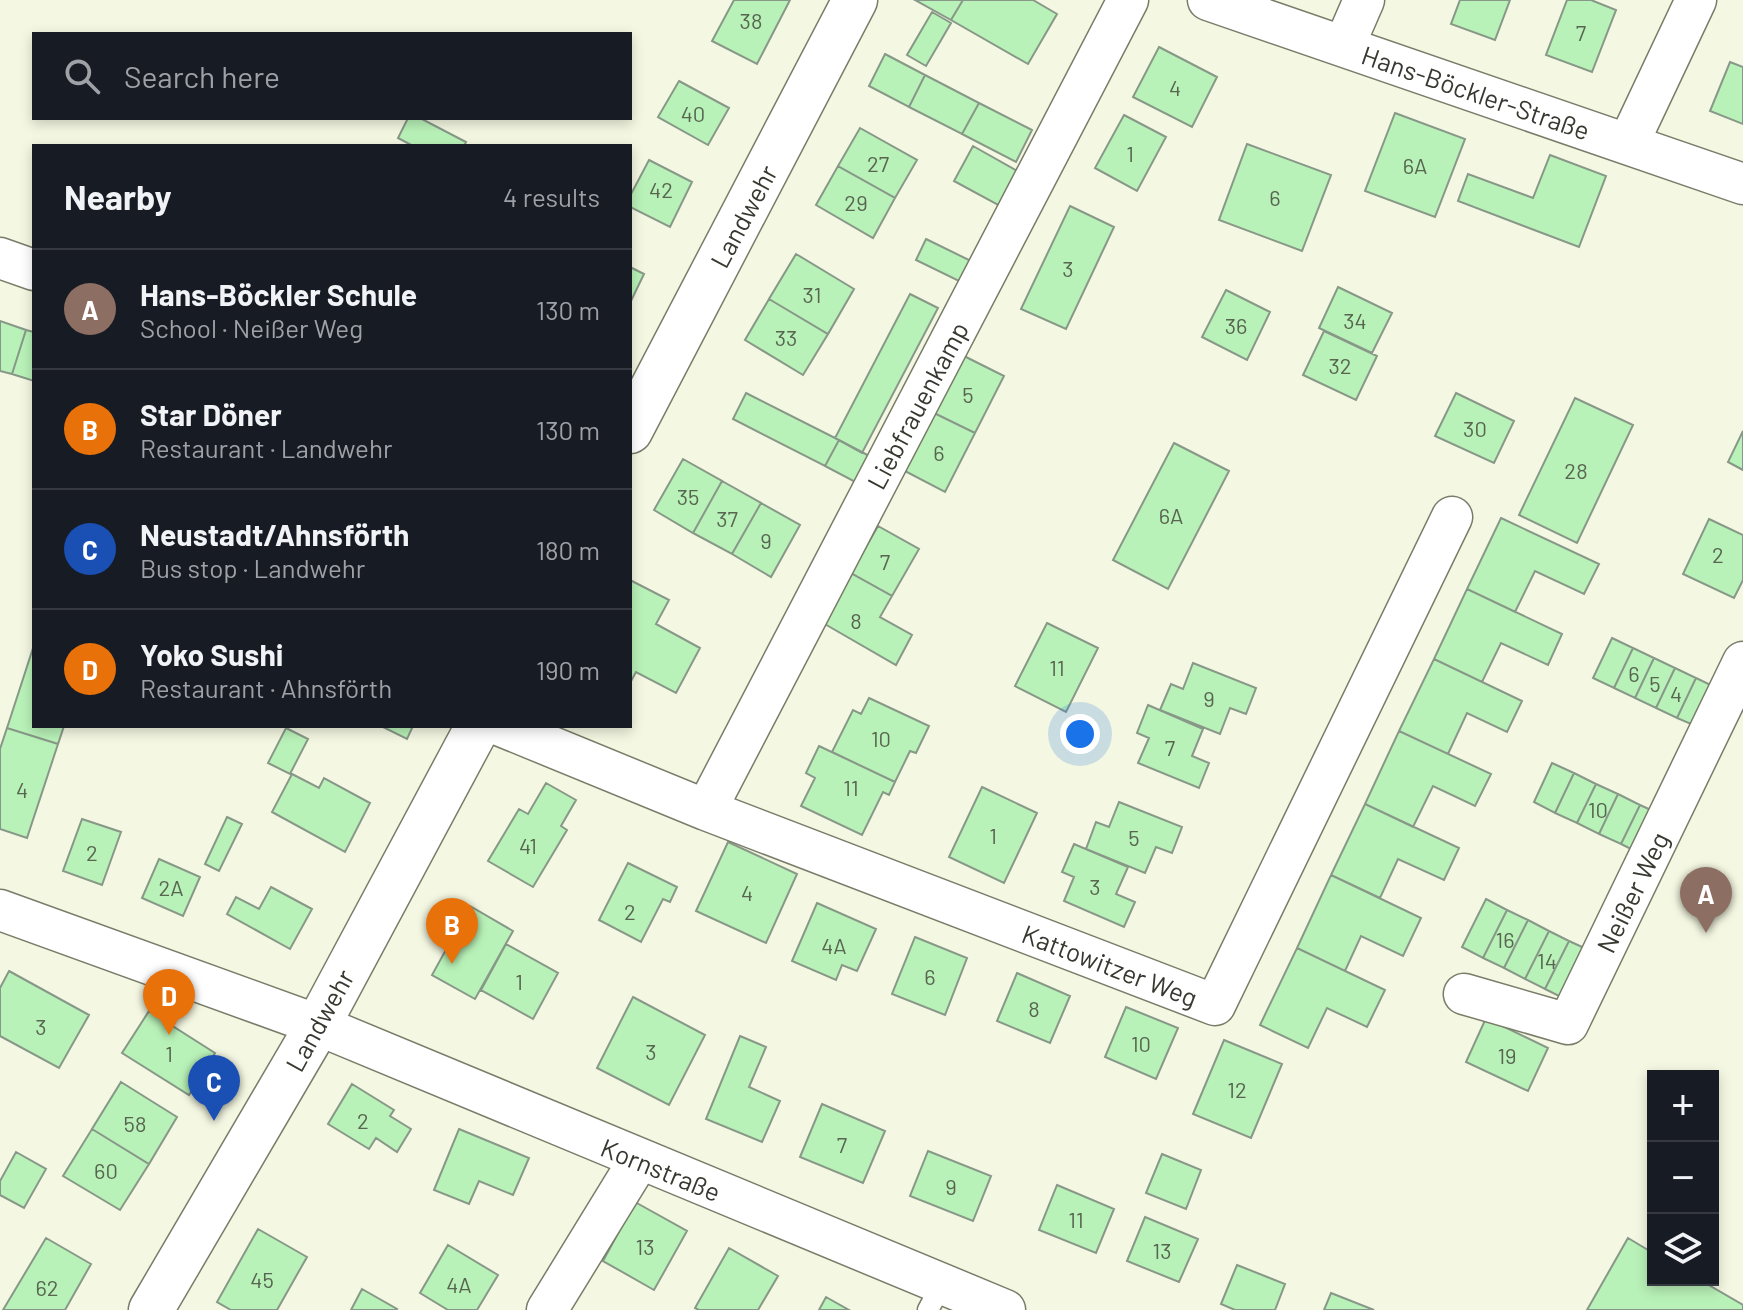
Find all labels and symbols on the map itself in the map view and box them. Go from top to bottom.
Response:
house number: 38 [740,7,762,33]
house number: 7 [1576,19,1586,45]
street label: Hans-Böckler-Straße [1358,38,1594,146]
house number: 4 [1169,74,1181,100]
house number: 40 [681,100,705,126]
house number: 1 [1126,140,1134,166]
house number: 27 [867,150,889,176]
house number: 6A [1403,152,1427,178]
street label: Landwehr [703,159,783,273]
house number: 42 [649,176,673,202]
house number: 6 [1269,184,1281,210]
house number: 29 [844,189,868,215]
house number: 3 [1062,255,1074,281]
house number: 31 [803,281,821,307]
house number: 34 [1343,307,1367,333]
house number: 36 [1225,312,1247,338]
street label: Liebfrauenkamp [860,316,974,494]
house number: 33 [775,324,797,350]
house number: 32 [1328,352,1352,378]
house number: 5 [962,381,974,407]
house number: 30 [1463,415,1487,441]
house number: 6 [933,439,945,465]
house number: 28 [1564,457,1588,483]
house number: 35 [677,483,699,509]
house number: 6A [1159,502,1183,528]
house number: 37 [716,505,738,531]
house number: 9 [760,527,772,553]
house number: 2 [1712,541,1724,567]
house number: 7 [880,548,890,574]
house number: 8 [850,607,862,633]
house number: 11 [1049,654,1065,680]
house number: 6 [1628,660,1640,686]
house number: 5 [1649,670,1661,696]
house number: 4 [1670,680,1682,706]
house number: 9 [1203,685,1215,711]
your location [1060,714,1100,754]
house number: 10 [871,725,891,751]
house number: 7 [1165,734,1175,760]
house number: 11 [843,774,859,800]
house number: 4 [16,776,28,802]
house number: 10 [1588,796,1608,822]
house number: 1 [989,822,997,848]
house number: 5 [1128,824,1140,850]
street label: Neißer Weg [1589,827,1675,957]
house number: 41 [519,832,537,858]
house number: 2 [86,839,98,865]
pin: A [1680,867,1732,933]
house number: 3 [1089,873,1101,899]
house number: 2A [158,874,184,900]
house number: 4 [741,879,753,905]
pin: B [426,898,478,964]
house number: 2 [624,898,636,924]
street label: Kattowitzer Weg [1018,917,1202,1013]
house number: 16 [1495,926,1515,952]
house number: 4A [821,932,847,958]
house number: 14 [1537,947,1557,973]
street label: Landwehr [278,963,360,1076]
house number: 6 [924,963,936,989]
house number: 1 [515,968,523,994]
pin: D [143,969,195,1035]
house number: 8 [1028,995,1040,1021]
house number: 3 [35,1013,47,1039]
house number: 10 [1131,1030,1151,1056]
house number: 3 [645,1038,657,1064]
house number: 1 [165,1040,173,1066]
house number: 19 [1497,1042,1517,1068]
pin: C [188,1055,240,1121]
house number: 12 [1227,1076,1247,1102]
house number: 2 [357,1107,369,1133]
house number: 58 [124,1110,146,1136]
street label: Kornstraße [597,1131,725,1207]
house number: 7 [837,1131,847,1157]
house number: 60 [94,1157,118,1183]
house number: 9 [945,1173,957,1199]
house number: 11 [1068,1206,1084,1232]
house number: 13 [635,1233,655,1259]
house number: 13 [1152,1237,1172,1263]
house number: 45 [250,1266,274,1292]
house number: 4A [446,1271,472,1297]
house number: 62 [35,1274,59,1300]

